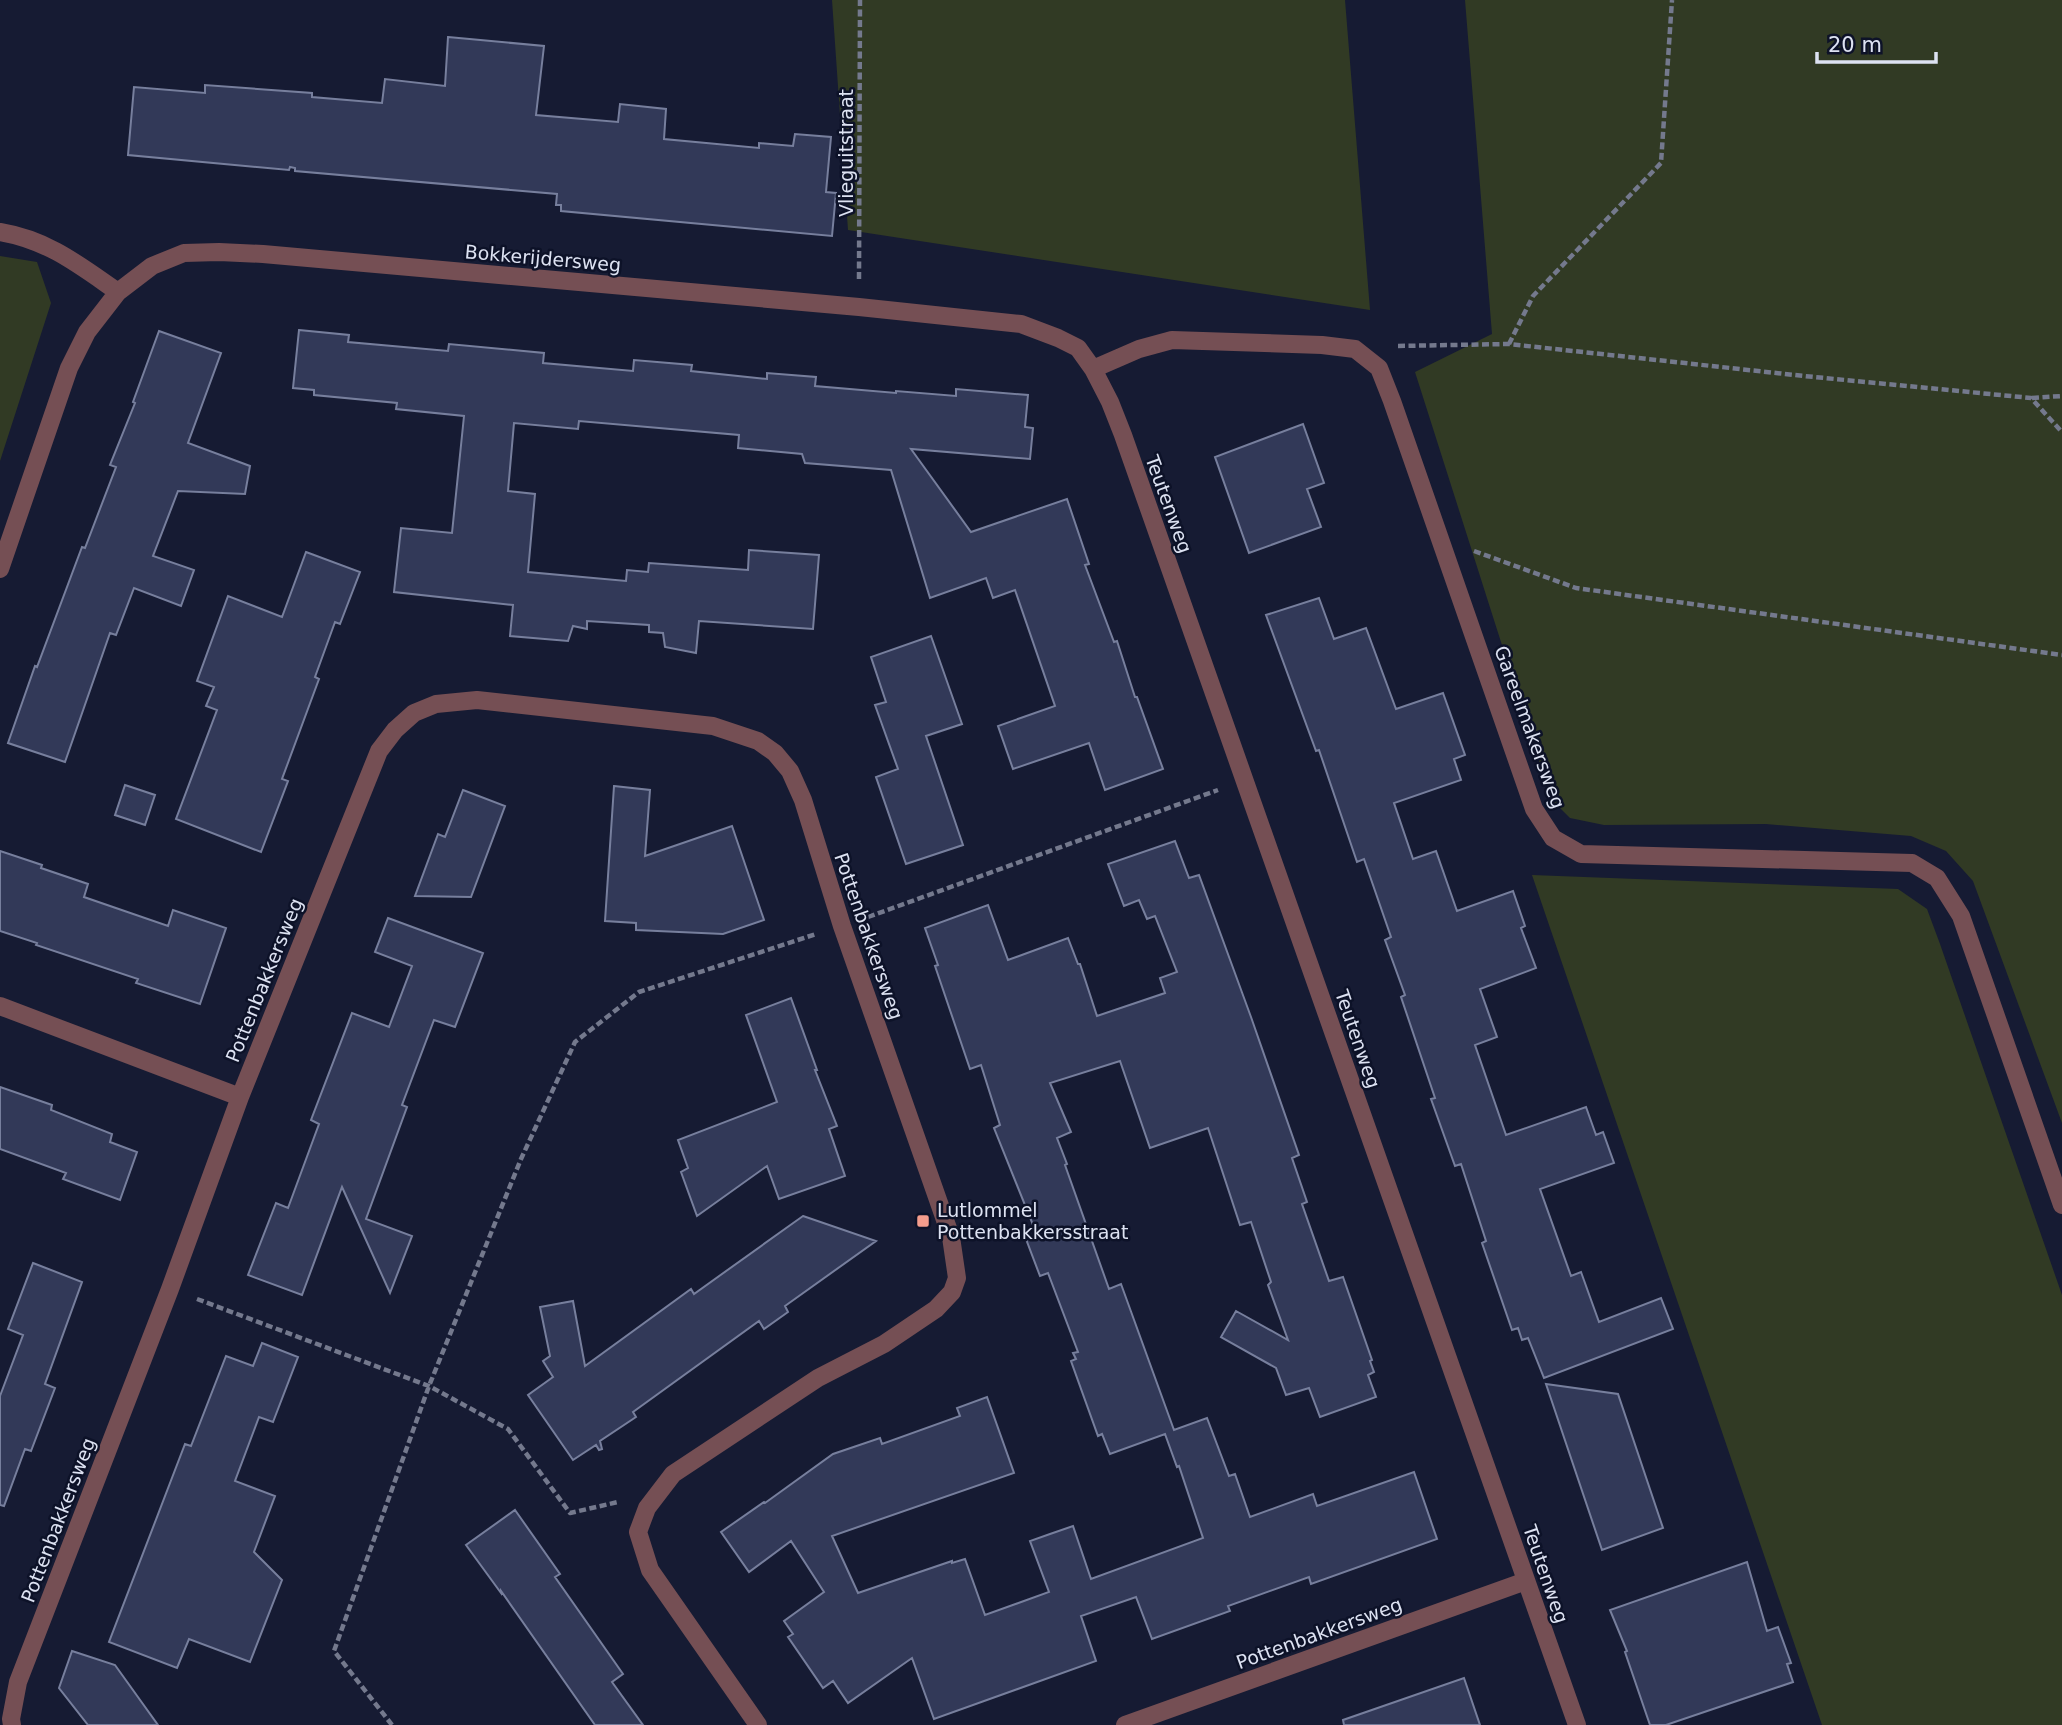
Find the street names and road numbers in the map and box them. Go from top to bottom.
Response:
street label: Vlieguitstraat [835,89,857,217]
street label: Bokkerijdersweg [464,240,622,276]
street label: Teutenweg [1141,451,1197,556]
street label: Gareelmakersweg [1490,643,1570,811]
street label: Pottenbakkersweg [830,850,908,1022]
street label: Pottenbakkersweg [221,895,307,1065]
street label: Teutenweg [1331,986,1385,1091]
street label: Pottenbakkersweg [16,1434,100,1606]
street label: Teutenweg [1519,1521,1573,1626]
street label: Pottenbakkersweg [1233,1593,1405,1673]

